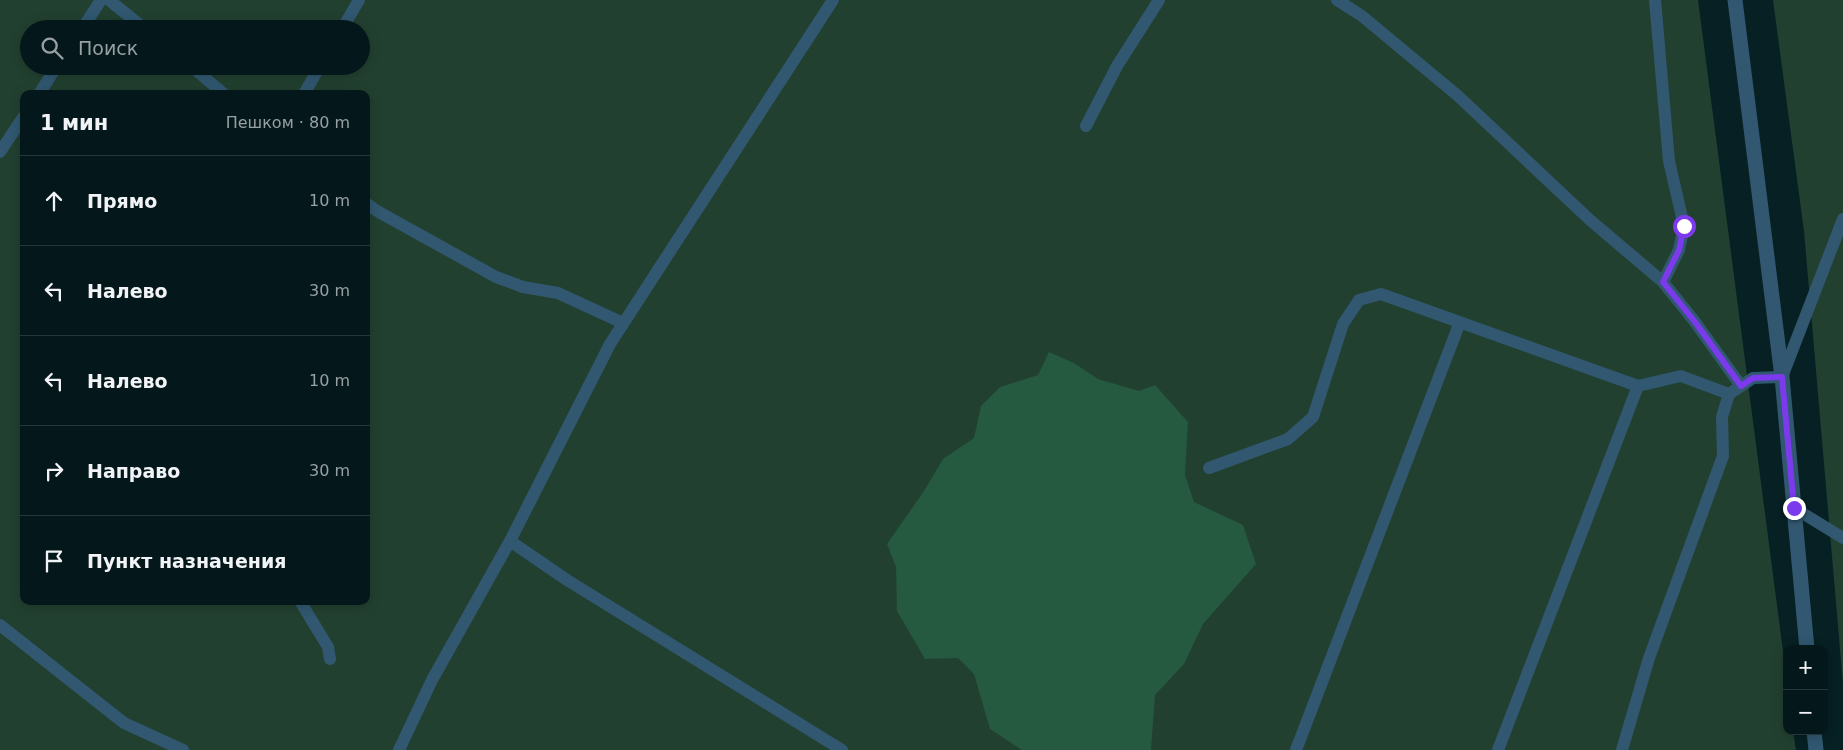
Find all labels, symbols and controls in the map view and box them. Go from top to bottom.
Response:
search box [20,20,370,75]
icon: search [38,34,66,62]
text: Поиск [78,37,138,59]
text: 1 мин [40,111,108,135]
text: Пешком · 80 m [226,113,350,132]
icon: ahead [40,187,68,215]
text: Прямо [87,190,157,212]
text: 10 m [309,191,350,210]
route start [1673,215,1696,238]
icon: left [40,277,68,305]
text: Налево [87,280,168,302]
text: 30 m [309,281,350,300]
icon: left [40,367,68,395]
text: Налево [87,370,168,392]
text: 10 m [309,371,350,390]
icon: right [40,457,68,485]
text: Направо [87,460,180,482]
text: 30 m [309,461,350,480]
route end [1783,497,1806,520]
icon: arrive [40,547,68,575]
text: Пункт назначения [87,550,286,572]
map controls [1783,645,1828,735]
button: + [1783,645,1828,690]
button: − [1783,690,1828,735]

